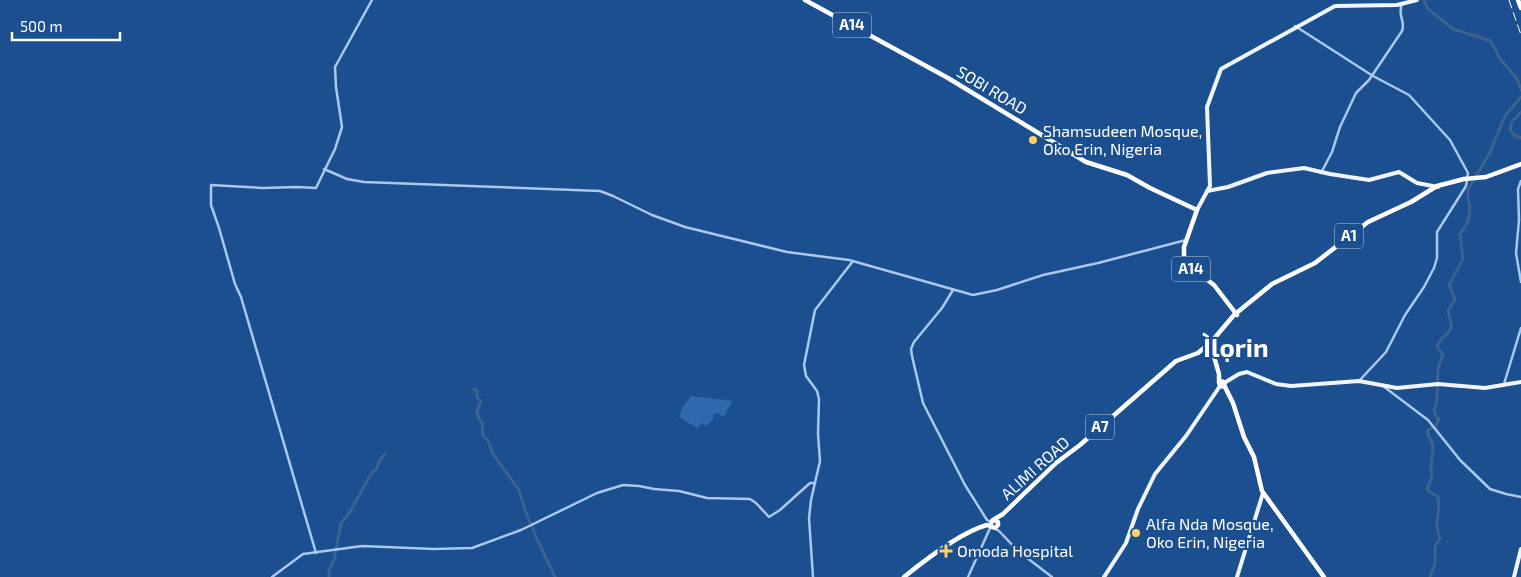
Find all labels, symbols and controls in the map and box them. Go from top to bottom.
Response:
scale bar [12,10,120,42]
road number: A14 [833,12,871,38]
text: 500 m [20,17,63,35]
street label: SOBI ROAD [954,61,1031,118]
place label: Shamsudeen Mosque, Oko Erin, Nigeria [1043,121,1202,158]
marker: Shamsudeen Mosque, Oko Erin, Nigeria [1027,134,1039,146]
road number: A1 [1335,224,1363,248]
road number: A14 [1172,256,1210,282]
district label: Ìlọrin [1201,331,1269,362]
road number: A7 [1086,414,1114,440]
street label: ALIMI ROAD [997,432,1073,503]
place label: Alfa Nda Mosque, Oko Erin, Nigeria [1146,514,1274,551]
marker: Alfa Nda Mosque, Oko Erin, Nigeria [1130,527,1142,539]
place label: Omoda Hospital [957,541,1073,560]
marker: Omoda Hospital [939,544,953,558]

